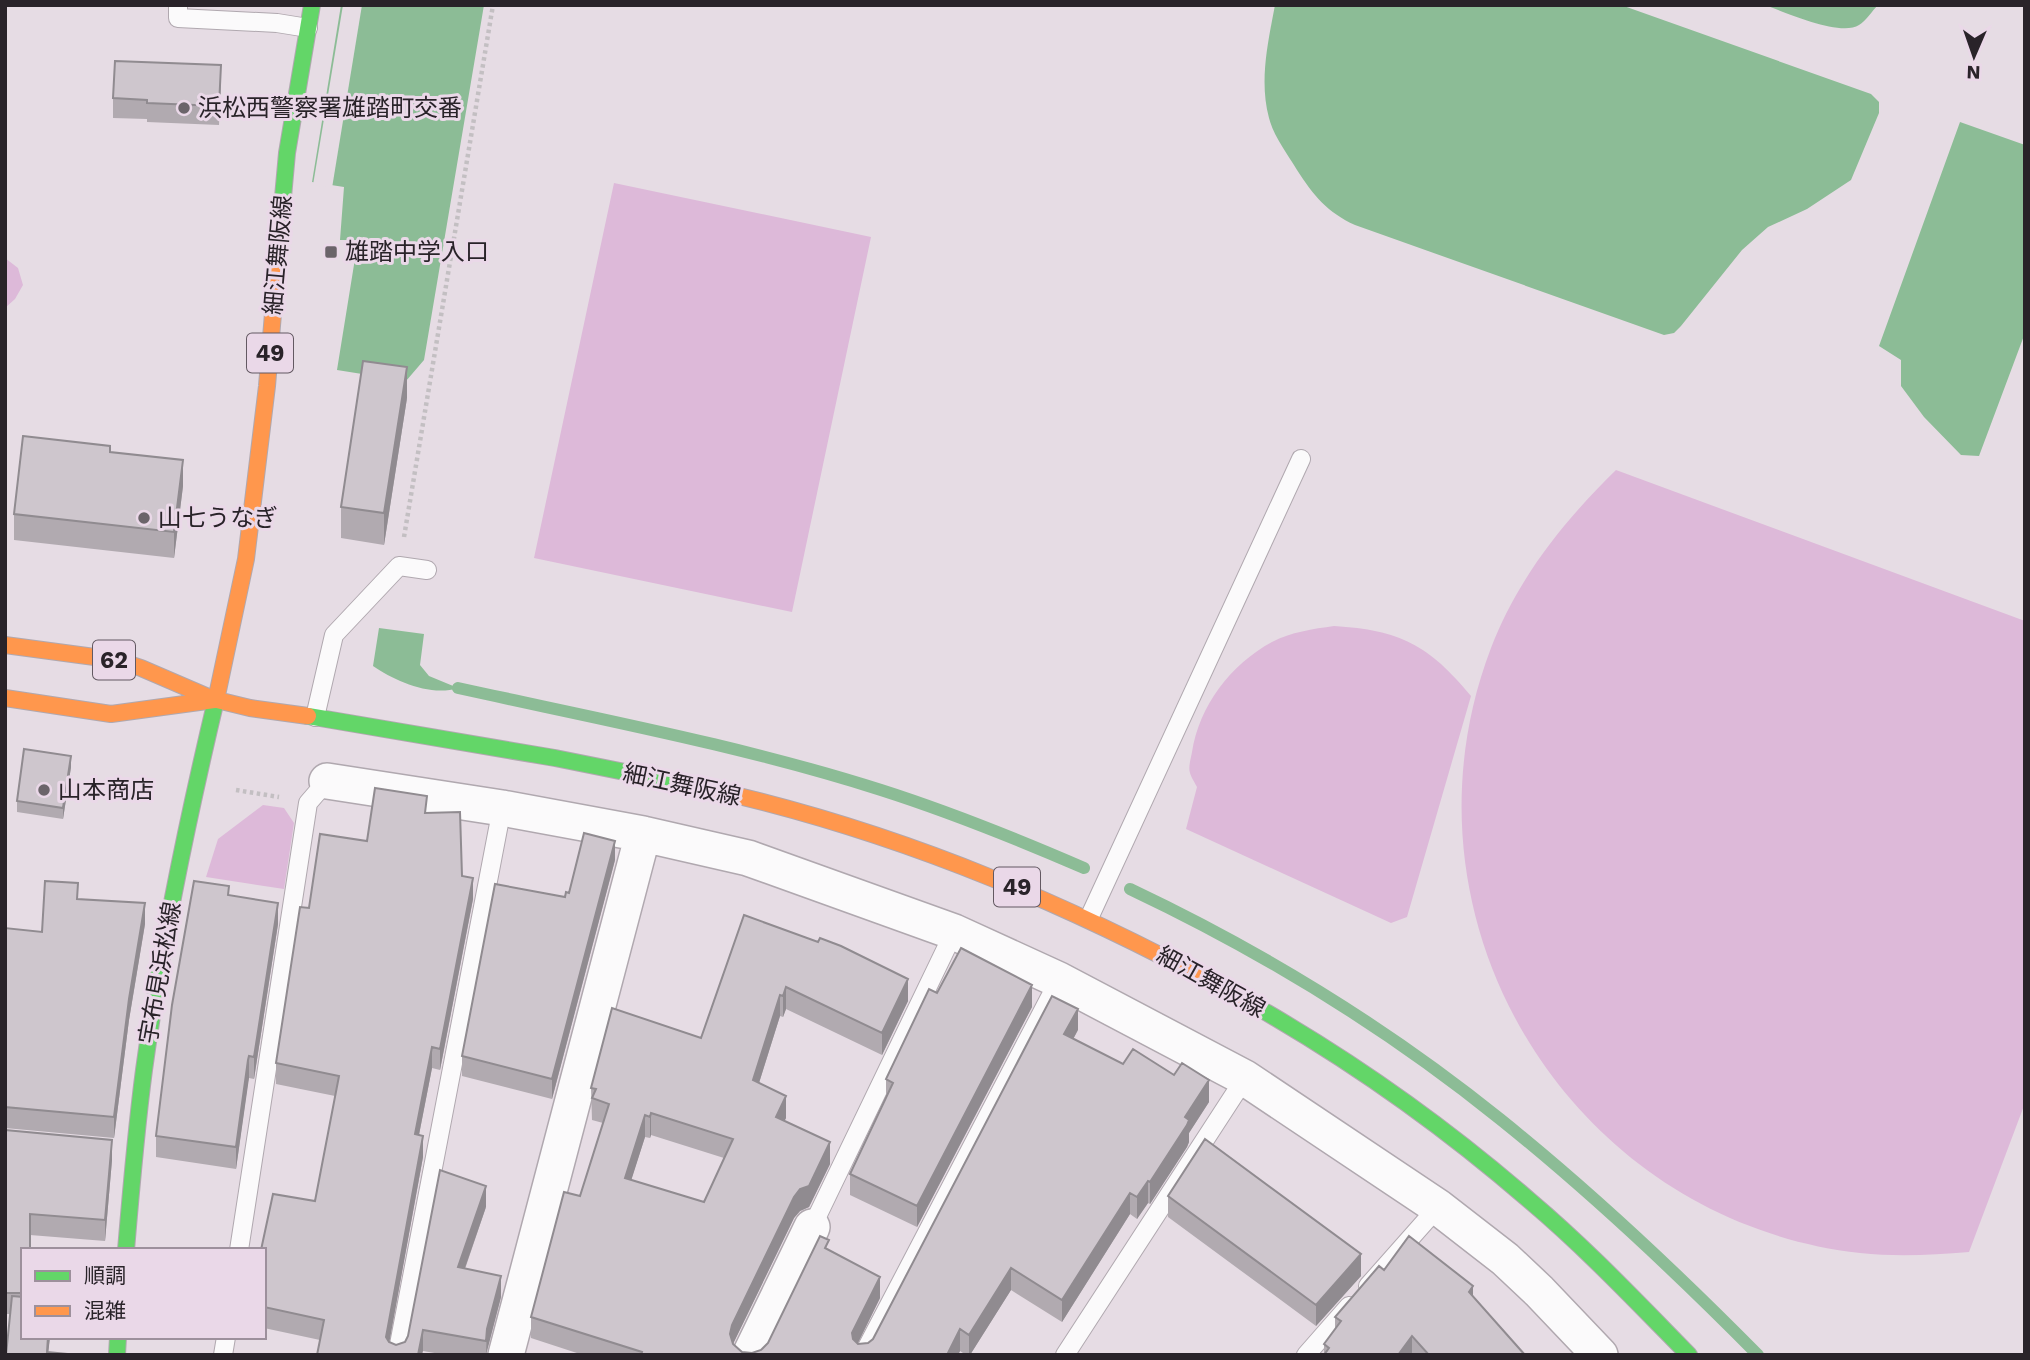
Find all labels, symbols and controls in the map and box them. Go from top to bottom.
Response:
north arrow [1939,21,2009,91]
text: N [1966,61,1981,84]
place label: 浜松西警察署雄踏町交番 [198,94,462,122]
marker: 浜松西警察署雄踏町交番 [176,100,192,116]
street label: 細江舞阪線 [259,194,297,316]
place label: 雄踏中学入口 [345,238,489,266]
marker: 雄踏中学入口 [323,244,339,260]
road number: 49 [247,334,293,372]
place label: 山七うなぎ [158,504,278,532]
marker: 山七うなぎ [136,510,152,526]
road number: 62 [93,640,135,680]
street label: 細江舞阪線 [620,759,744,811]
place label: 山本商店 [58,776,154,804]
marker: 山本商店 [36,782,52,798]
road number: 49 [994,867,1040,906]
street label: 宇布見浜松線 [134,900,186,1046]
street label: 細江舞阪線 [1152,941,1270,1023]
legend [21,1248,266,1339]
text: 順調 [84,1263,126,1288]
text: 混雑 [84,1298,126,1323]

